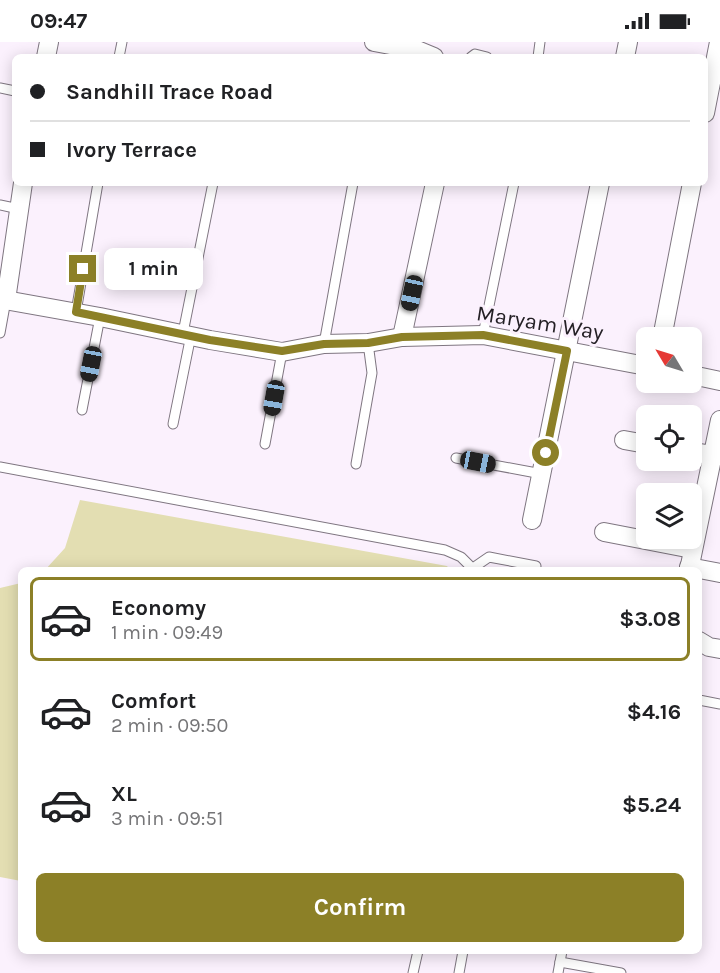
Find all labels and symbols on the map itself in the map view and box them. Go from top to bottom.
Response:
callout: 1 min [104,248,203,290]
route end [69,255,96,282]
car [399,274,425,312]
street label: Maryam Way [475,300,605,346]
north arrow [636,327,702,393]
car [79,345,103,383]
car [262,379,286,417]
route start [532,439,559,466]
car [459,450,497,474]

